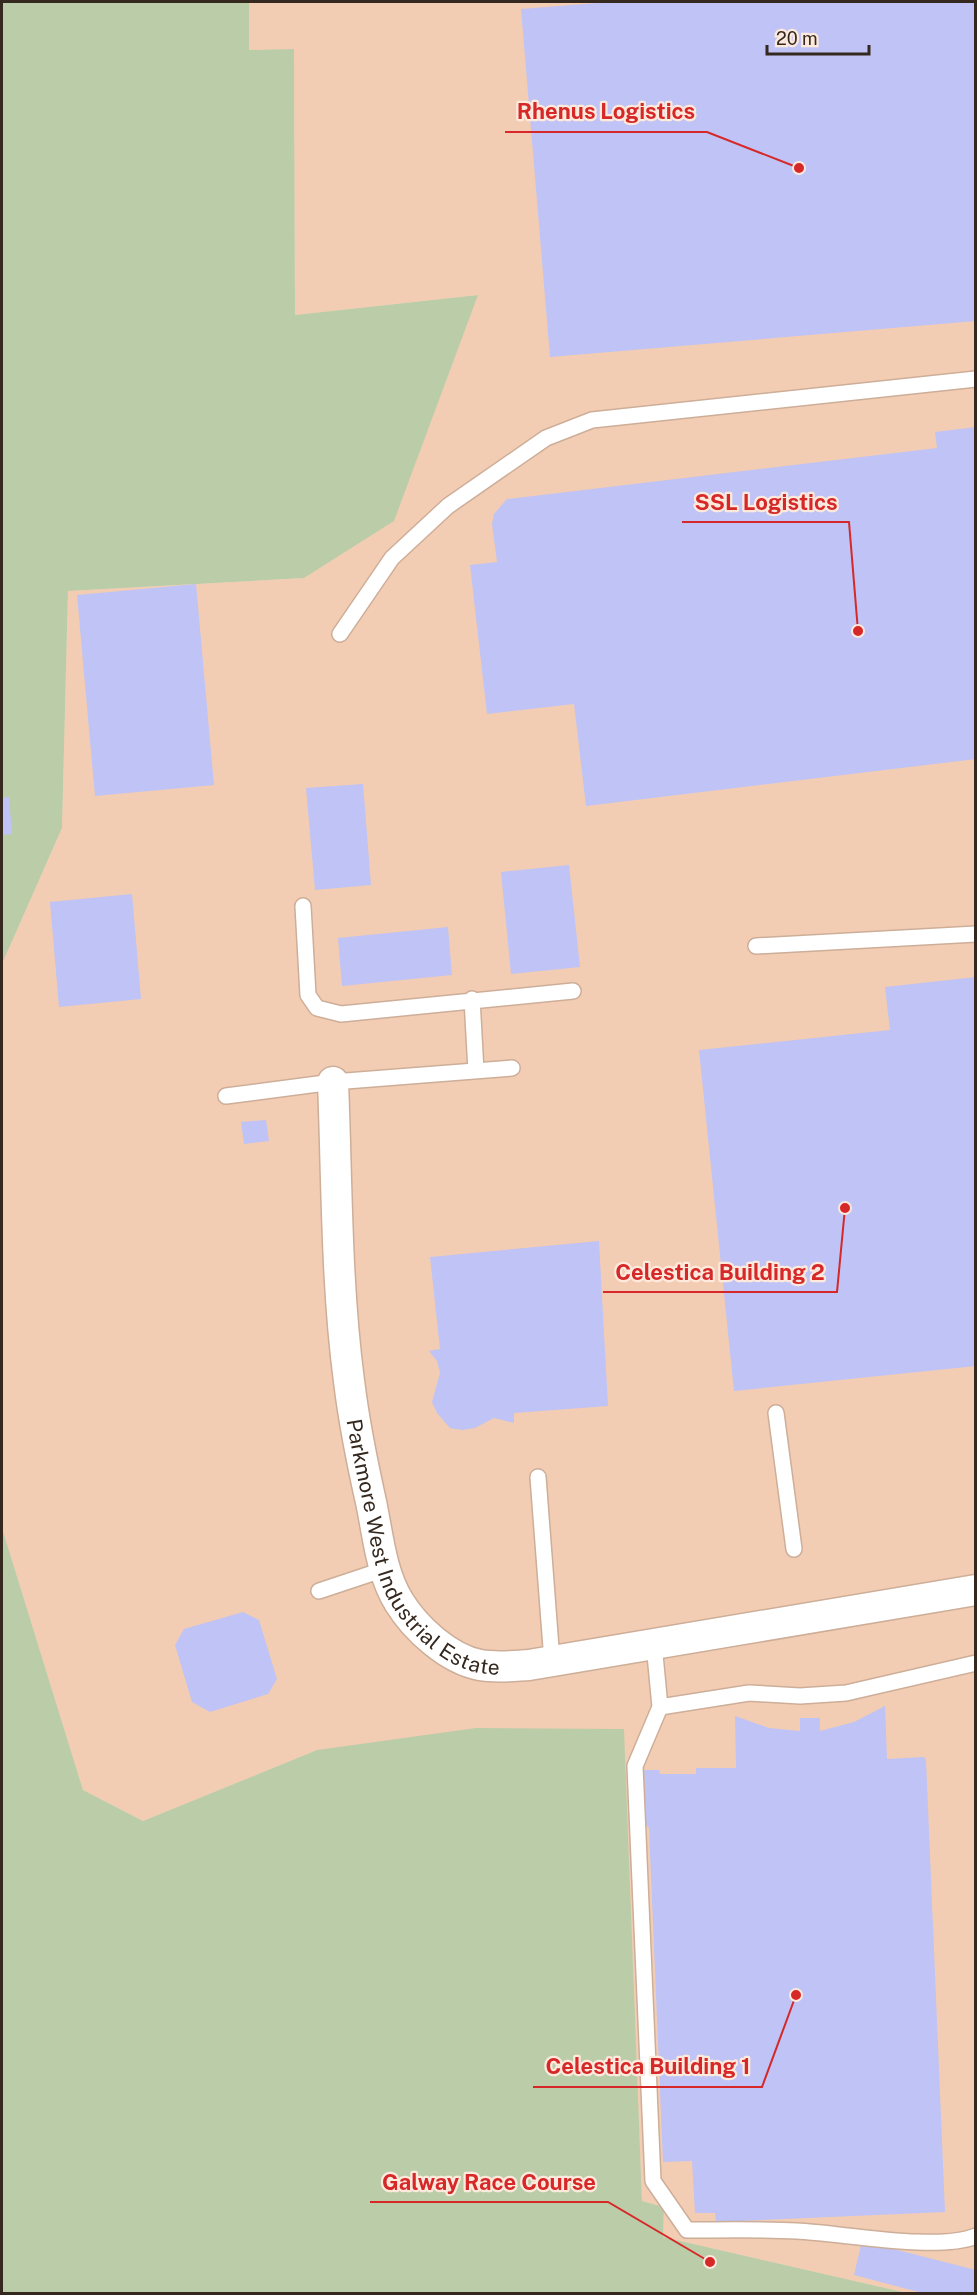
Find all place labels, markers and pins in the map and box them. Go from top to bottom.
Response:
callout: Rhenus Logistics [505,92,707,132]
callout: SSL Logistics [682,482,849,522]
callout: Celestica Building 2 [603,1252,837,1292]
callout: Celestica Building 1 [533,2047,762,2087]
callout: Galway Race Course [370,2162,608,2202]

